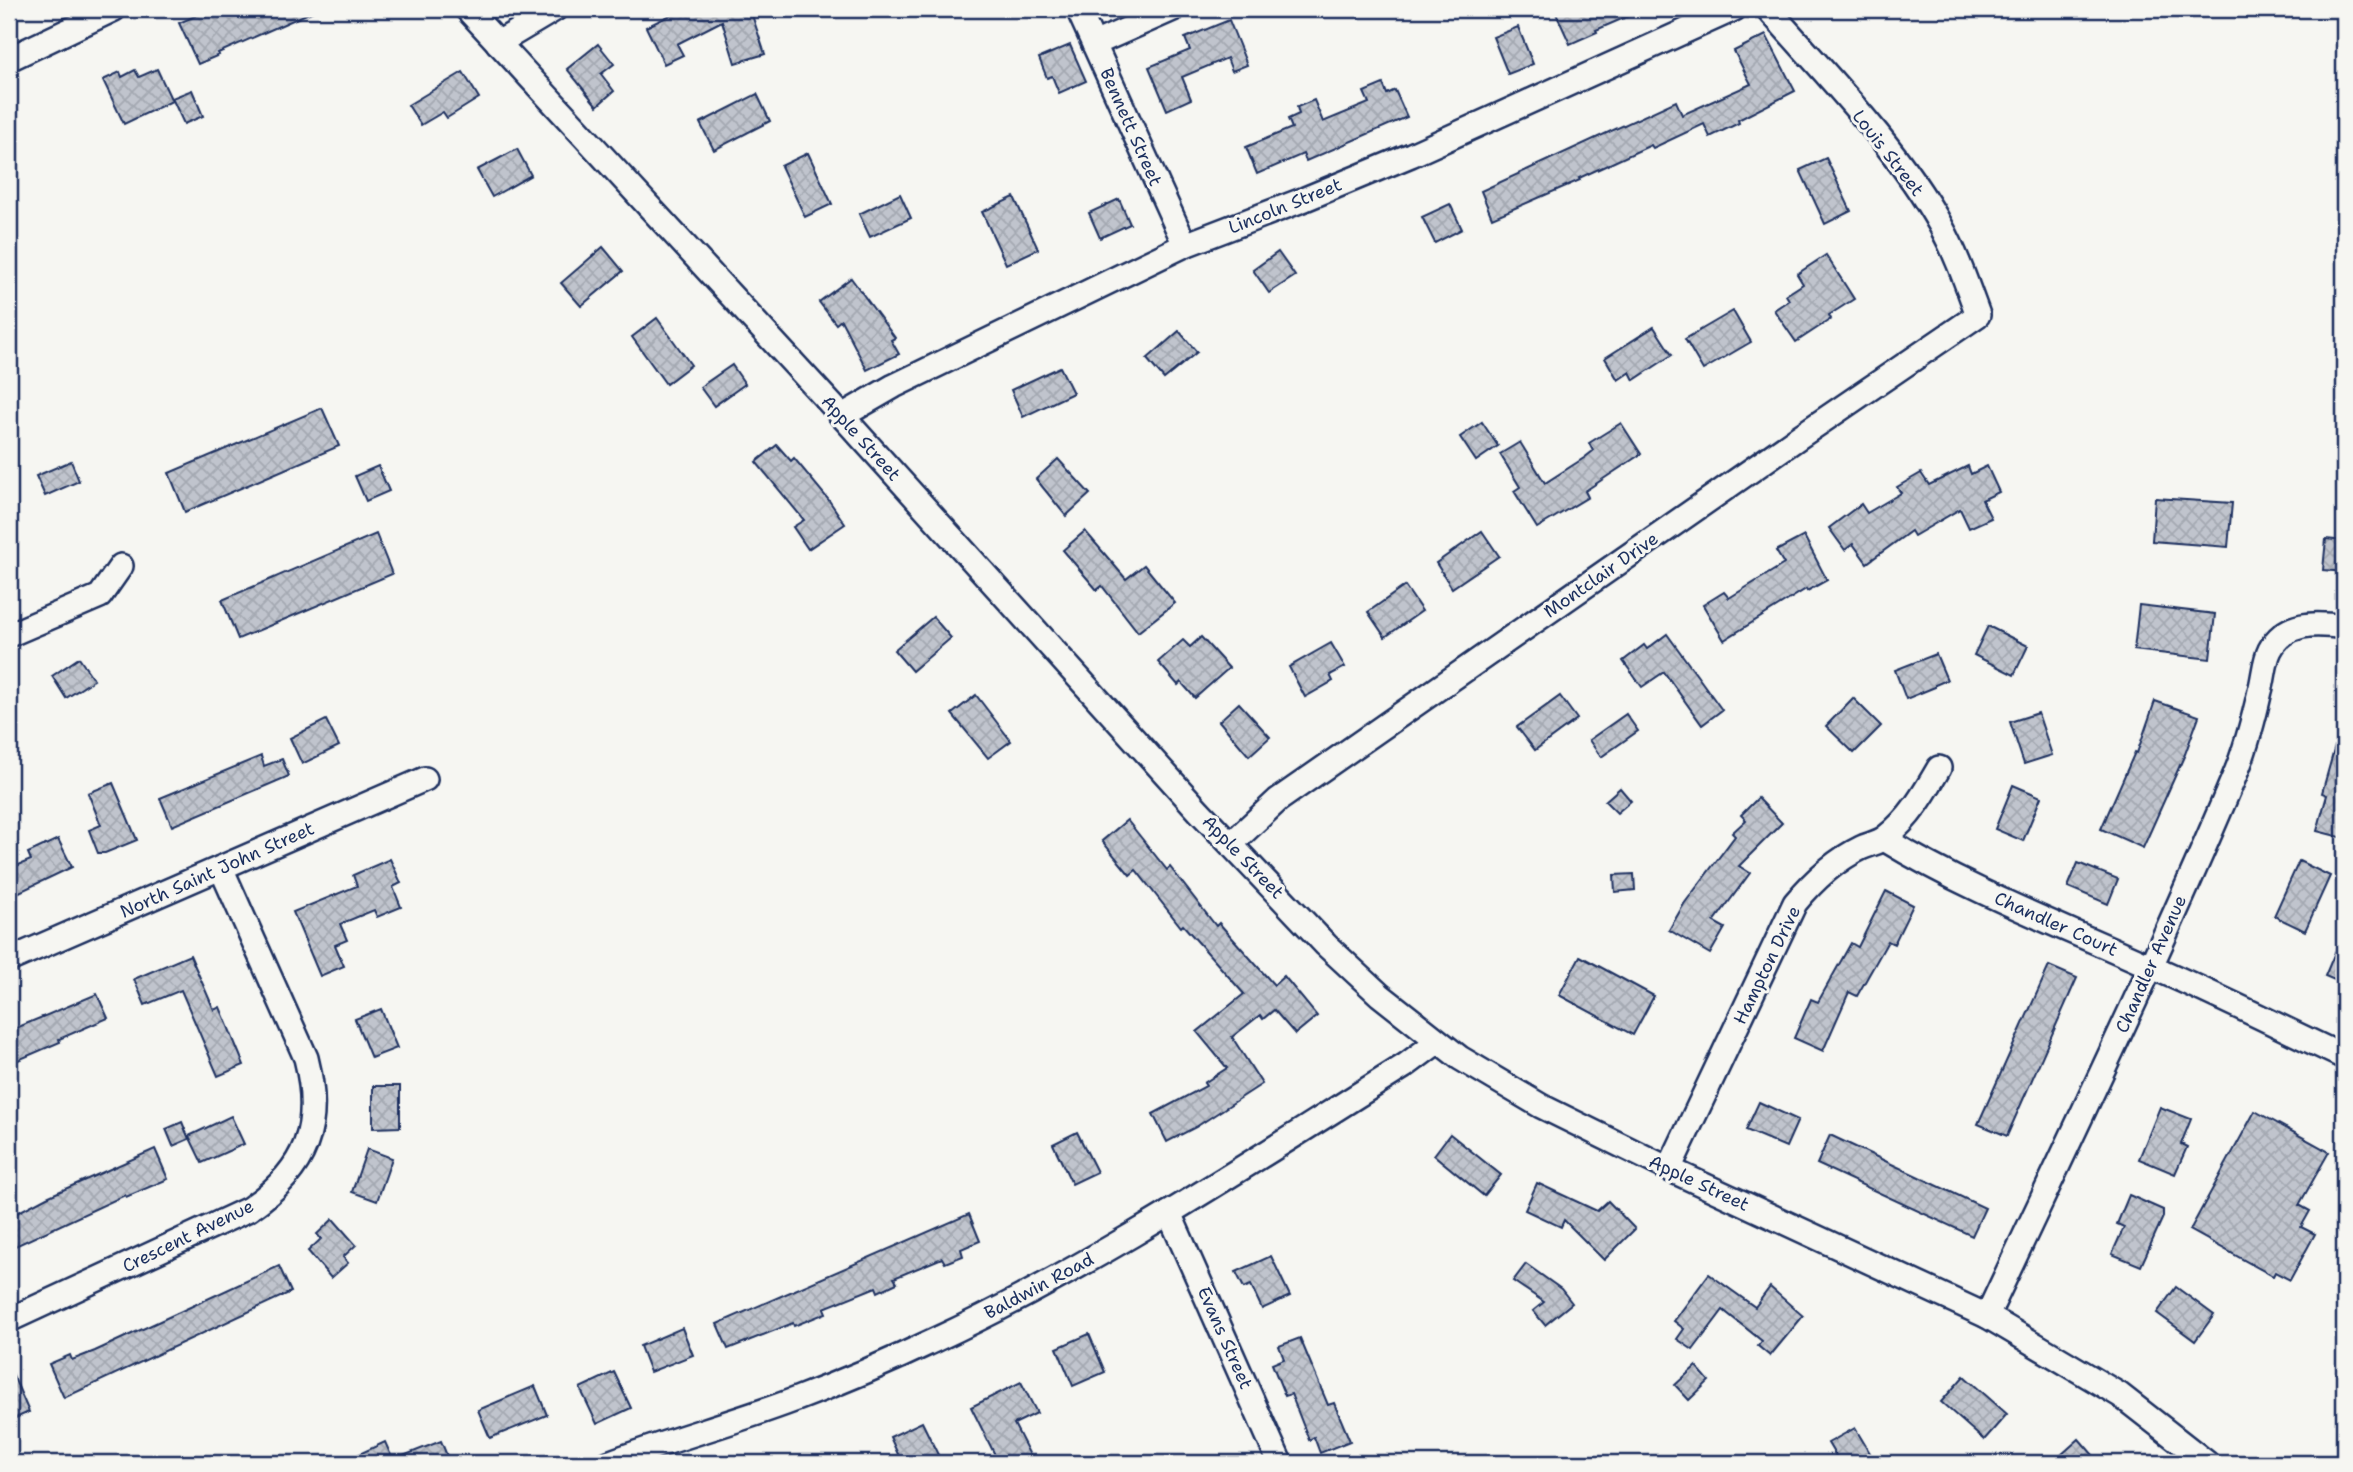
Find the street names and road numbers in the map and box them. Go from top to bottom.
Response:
street label: Bennett Street [1094,64,1168,190]
street label: Louis Street [1847,105,1929,201]
street label: Lincoln Street [1225,172,1345,240]
street label: Apple Street [816,390,906,486]
street label: Montclair Drive [1539,526,1663,624]
street label: Apple Street [1197,810,1289,904]
street label: North Saint John Street [116,816,318,924]
street label: Chandler Court [1991,886,2122,962]
street label: Chandler Avenue [2110,891,2192,1037]
street label: Hampton Drive [1728,902,1806,1028]
street label: Apple Street [1645,1149,1753,1217]
street label: Crescent Avenue [118,1194,258,1278]
street label: Baldwin Road [980,1247,1098,1325]
street label: Evans Street [1192,1283,1258,1393]

